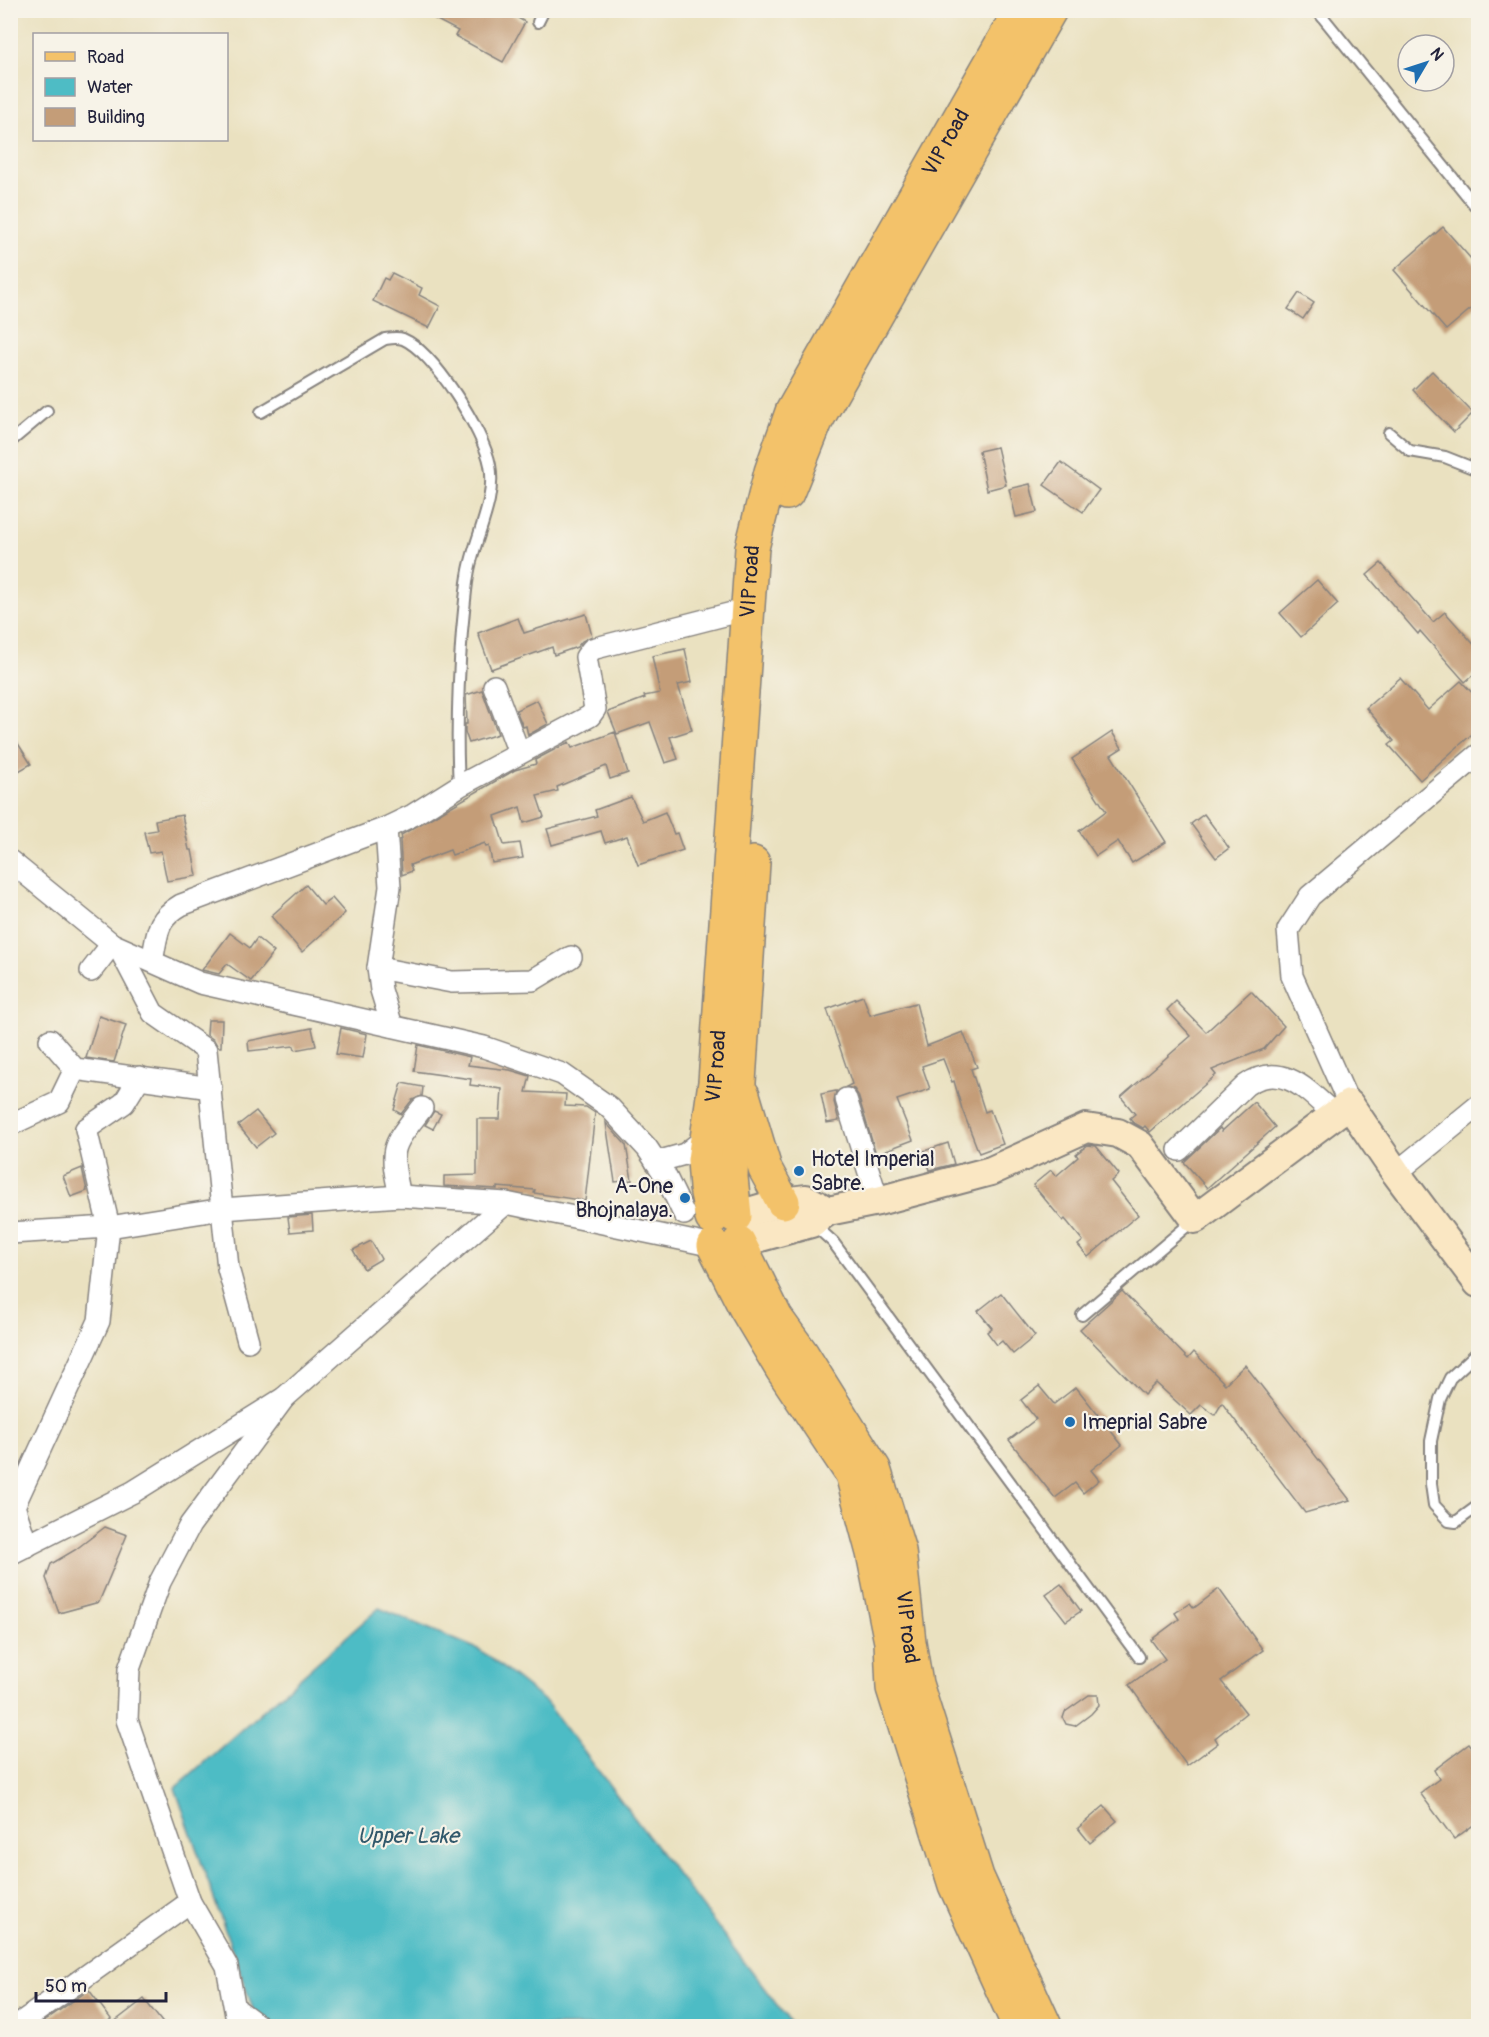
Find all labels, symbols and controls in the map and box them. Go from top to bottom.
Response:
legend [33,33,228,141]
north arrow [1396,33,1456,93]
text: N [1426,44,1448,65]
text: Road [87,46,124,69]
text: Water [87,76,133,99]
street label: VIP road [916,104,975,181]
text: Building [87,106,145,129]
street label: VIP road [734,544,766,619]
street label: VIP road [699,1029,732,1105]
place label: Hotel Imperial Sabre. [811,1146,935,1197]
marker: Hotel Imperial Sabre. [792,1164,806,1178]
place label: A-One Bhojnalaya. [575,1173,674,1224]
marker: A-One Bhojnalaya. [678,1191,692,1205]
place label: Imeprial Sabre [1082,1409,1208,1436]
marker: Imeprial Sabre [1063,1415,1077,1429]
street label: VIP road [890,1589,926,1665]
water label: Upper Lake [357,1822,461,1850]
scale bar [36,1965,166,2003]
text: 50 m [45,1975,87,1998]

